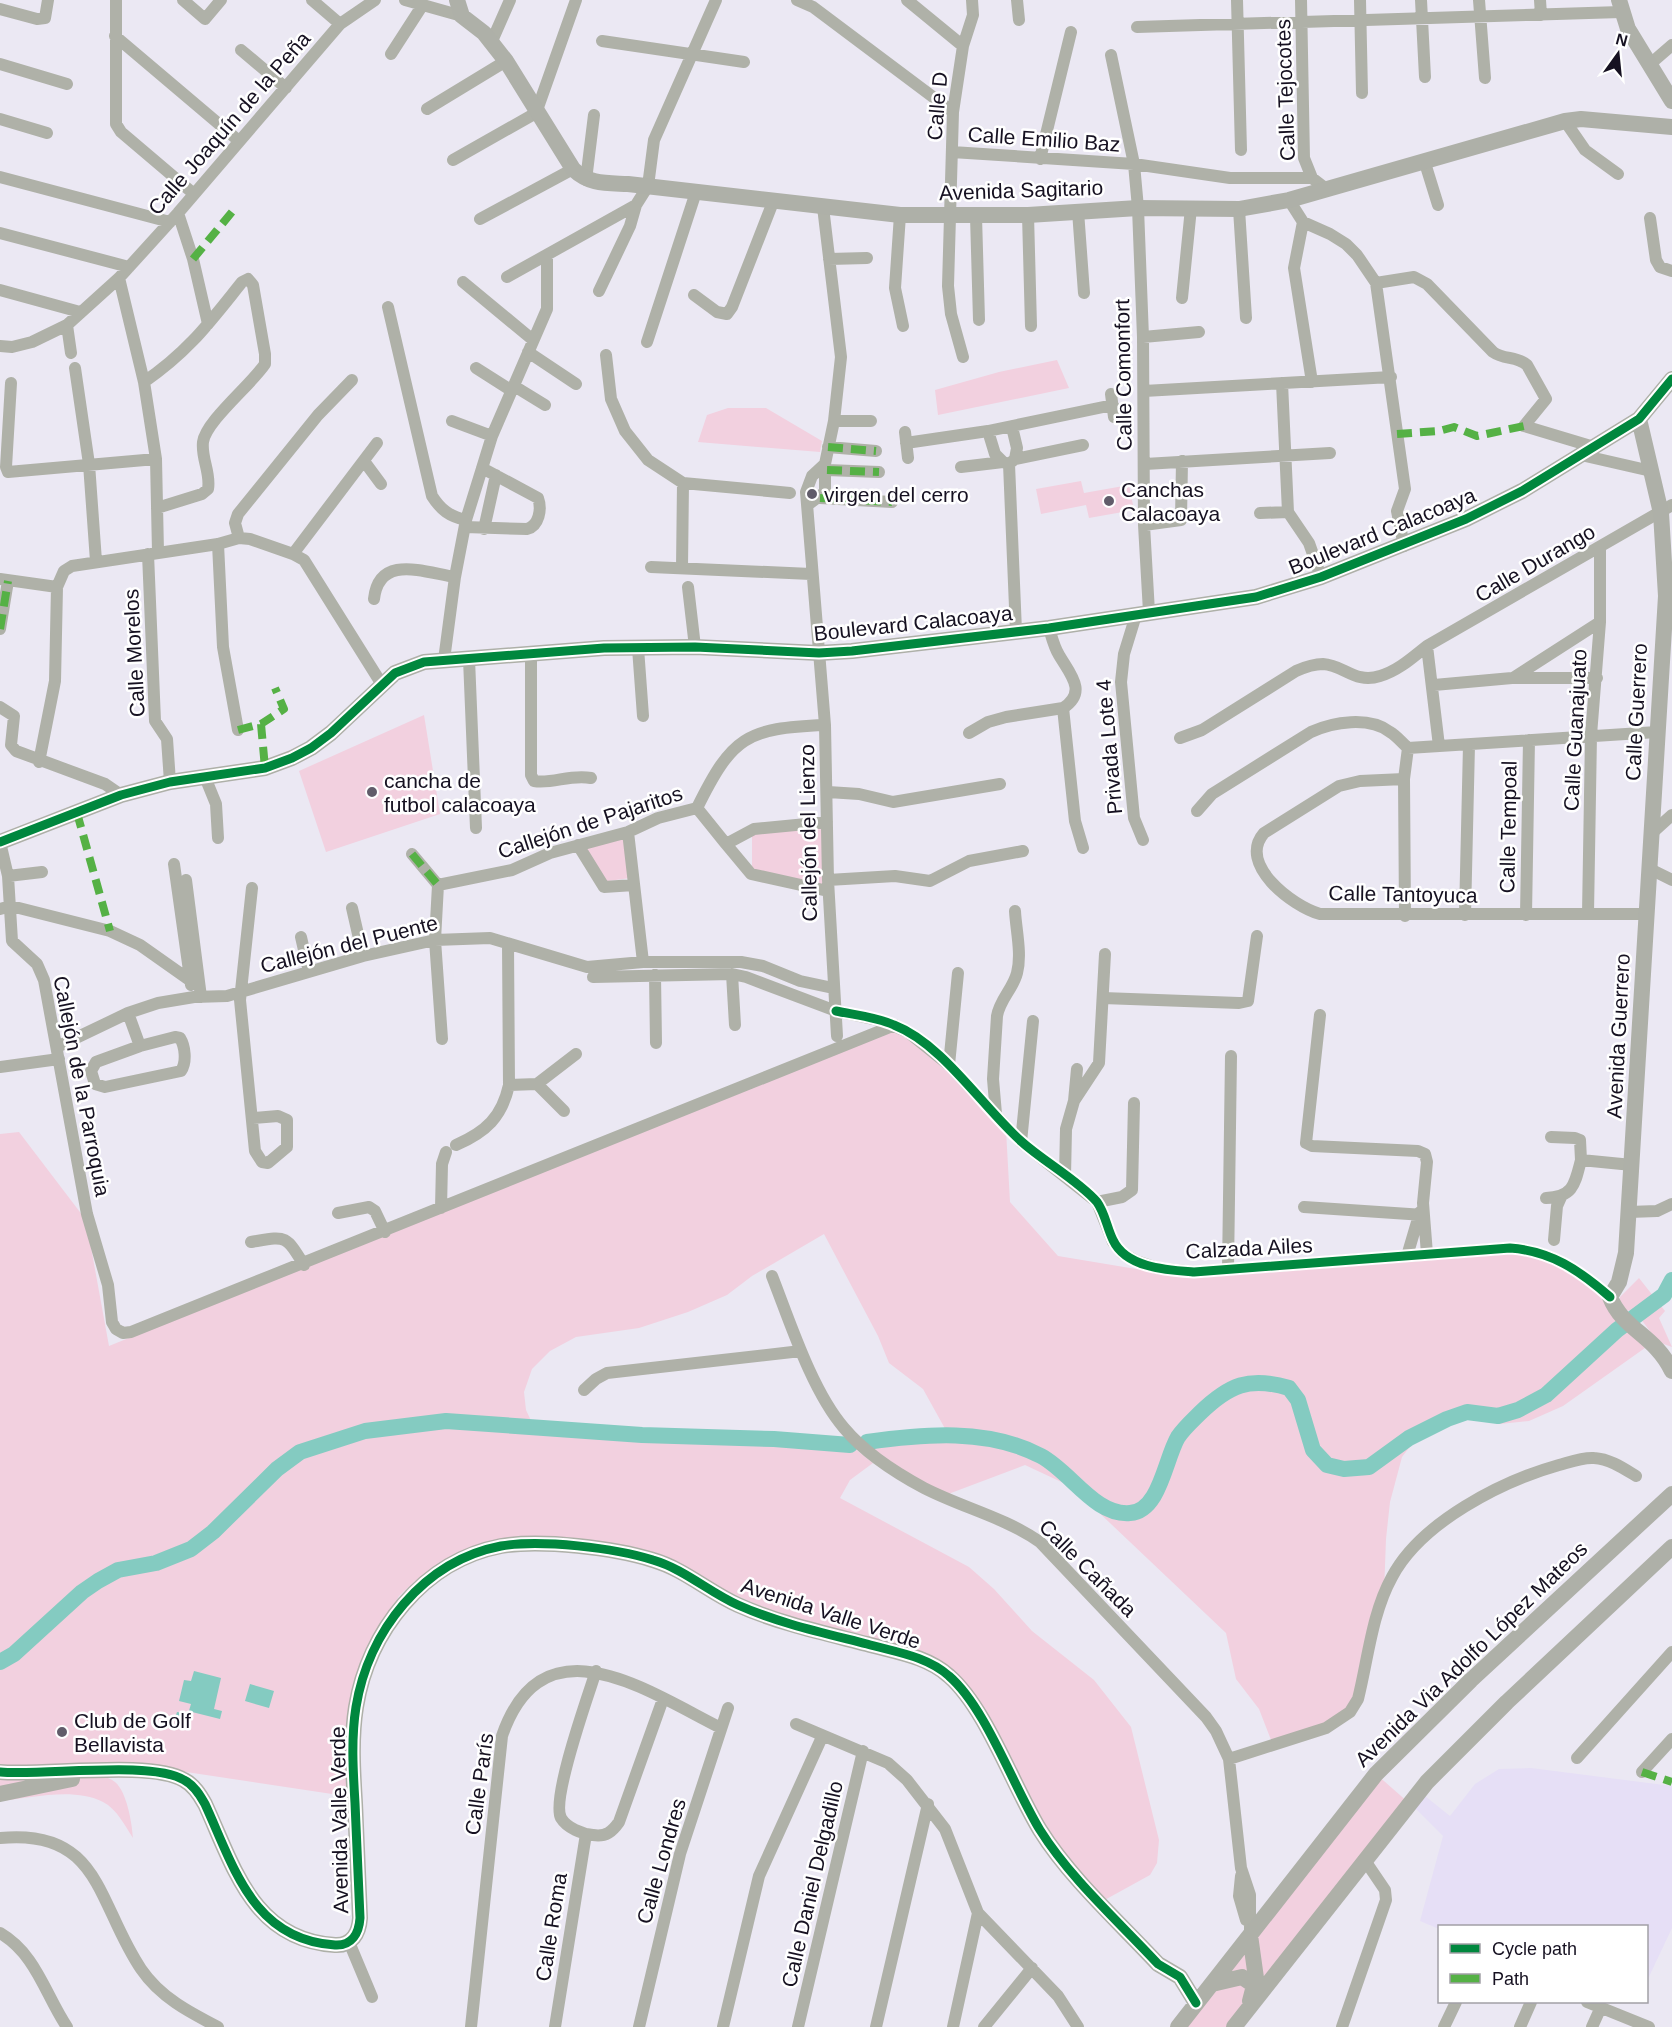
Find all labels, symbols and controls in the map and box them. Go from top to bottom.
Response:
street label: Calle Tejocotes [1271,19,1299,161]
north arrow [1588,24,1648,84]
street label: Calle Joaquín de la Peña [143,27,315,219]
text: N [1614,30,1630,50]
street label: Calle D [923,71,951,141]
street label: Calle Emilio Baz [967,122,1121,156]
street label: Avenida Sagitario [939,176,1103,204]
street label: Calle Comonfort [1110,299,1136,451]
place label: Canchas Calacoaya [1121,478,1221,525]
place label: virgen del cerro [824,483,969,506]
street label: Boulevard Calacoaya [1285,483,1479,579]
marker: virgen del cerro [805,487,819,501]
marker: Canchas Calacoaya [1102,494,1116,508]
street label: Calle Durango [1471,519,1599,607]
street label: Calle Morelos [119,588,149,718]
street label: Boulevard Calacoaya [813,601,1014,645]
street label: Calle Guerrero [1621,643,1651,781]
street label: Calle Guanajuato [1559,648,1591,812]
street label: Privada Lote 4 [1092,678,1126,815]
street label: Callejón del Lienzo [795,744,821,922]
street label: Calle Tempoal [1495,760,1521,894]
place label: cancha de futbol calacoaya [384,769,536,816]
street label: Callejón de Pajaritos [495,781,685,863]
marker: cancha de futbol calacoaya [365,785,379,799]
street label: Calle Tantoyuca [1328,881,1478,907]
street label: Callejón del Puente [258,911,440,977]
street label: Avenida Guerrero [1602,953,1634,1119]
street label: Callejón de la Parroquia [49,974,115,1199]
street label: Calzada Ailes [1185,1233,1313,1263]
street label: Calle Cañada [1035,1515,1141,1621]
street label: Avenida Via Adolfo López Mateos [1350,1537,1592,1771]
street label: Avenida Valle Verde [738,1573,924,1653]
place label: Club de Golf Bellavista [74,1709,191,1756]
marker: Club de Golf Bellavista [55,1725,69,1739]
street label: Avenida Valle Verde [326,1726,352,1914]
street label: Calle París [460,1732,498,1836]
street label: Calle Daniel Delgadillo [777,1778,847,1990]
street label: Calle Londres [632,1796,690,1926]
street label: Calle Roma [531,1871,571,1983]
legend [1438,1925,1648,2003]
text: Cycle path [1492,1939,1577,1959]
text: Path [1492,1969,1529,1989]

